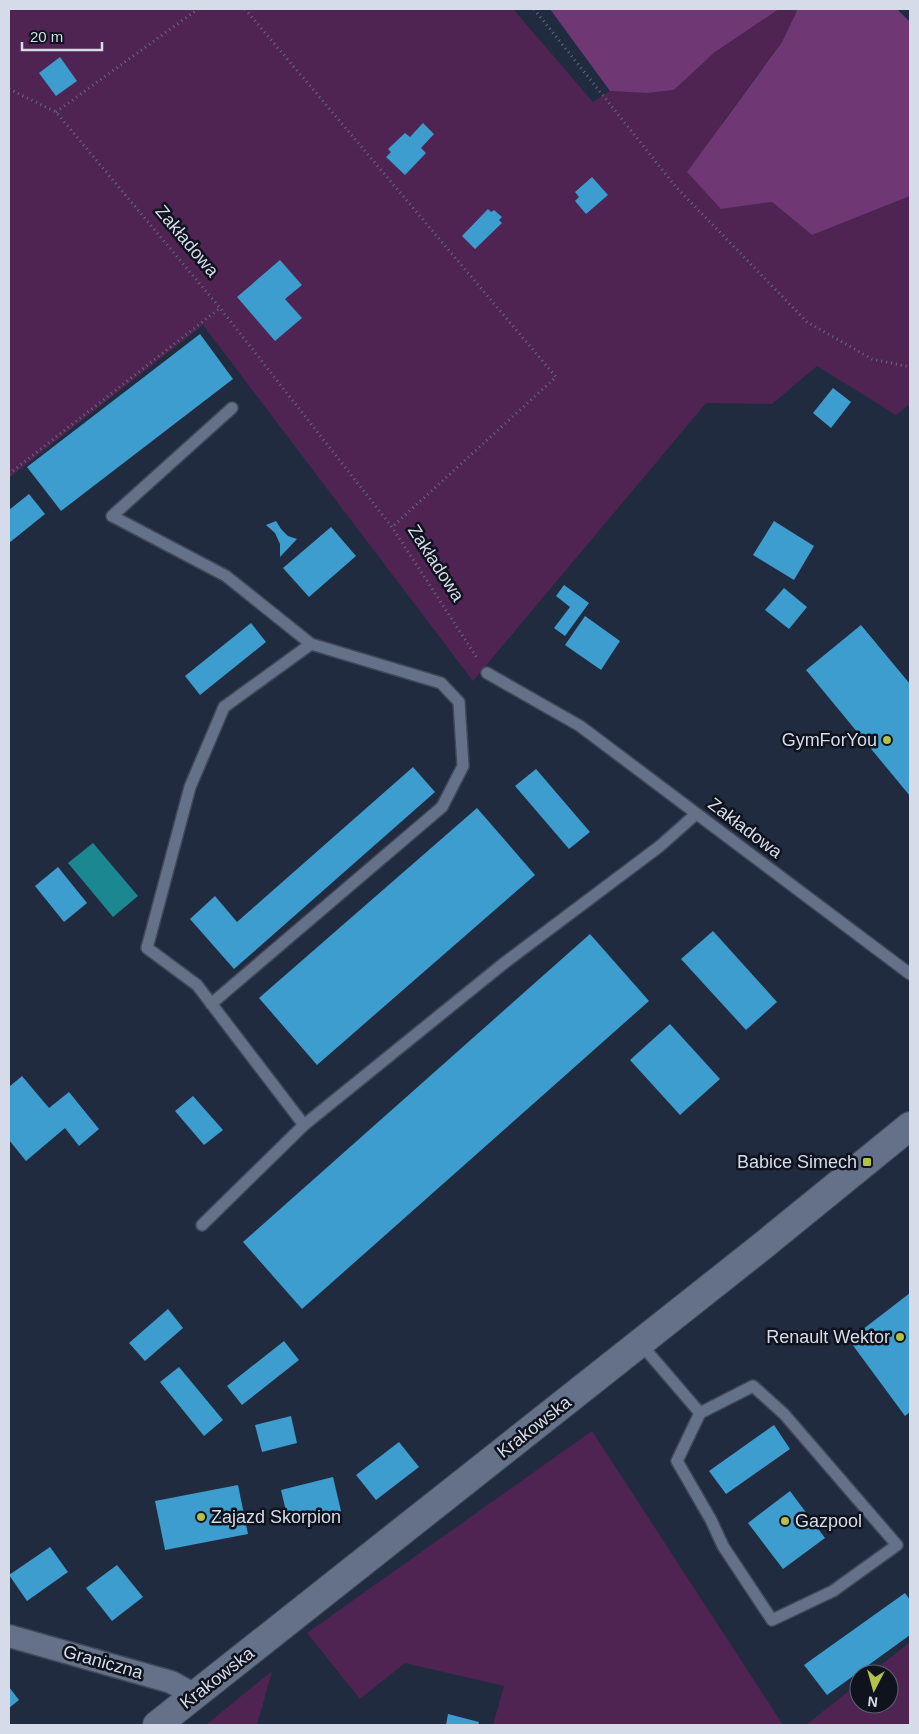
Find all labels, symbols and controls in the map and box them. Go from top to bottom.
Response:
scale bar [22,20,102,52]
text: 20 m [30,28,63,45]
street label: Zakładowa [151,201,223,282]
street label: Zakładowa [404,521,469,606]
place label: GymForYou [782,730,877,750]
marker: GymForYou [881,734,893,746]
street label: Zakładowa [704,794,787,863]
place label: Babice Simech [737,1152,857,1172]
marker: Babice Simech [861,1156,873,1168]
place label: Renault Wektor [766,1327,890,1347]
marker: Renault Wektor [894,1331,906,1343]
street label: Krakowska [493,1391,576,1462]
place label: Zajazd Skorpion [211,1507,341,1527]
marker: Zajazd Skorpion [195,1511,207,1523]
place label: Gazpool [795,1511,862,1531]
marker: Gazpool [779,1515,791,1527]
street label: Graniczna [61,1641,146,1683]
street label: Krakowska [176,1642,259,1713]
north arrow [849,1664,899,1714]
text: N [867,1693,879,1710]

